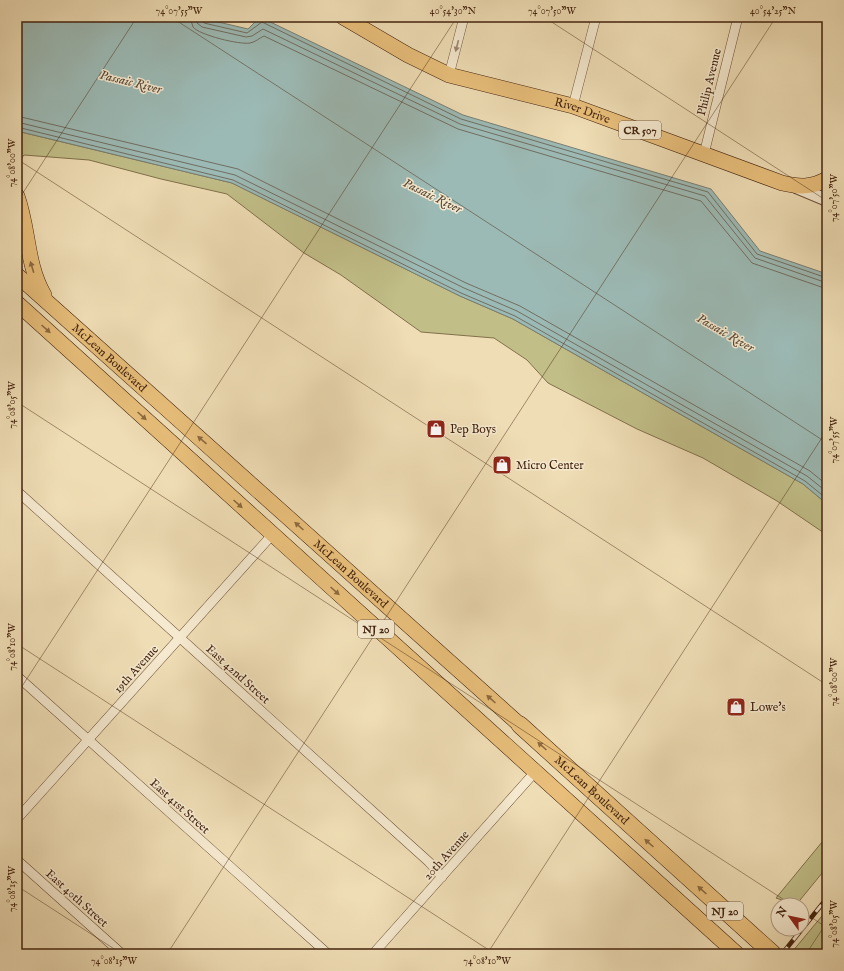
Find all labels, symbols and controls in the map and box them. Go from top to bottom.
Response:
text: 74°07'55"W [156,5,203,18]
text: 40°54'30"N [430,5,477,18]
text: 74°07'50"W [528,5,576,18]
text: 40°54'25"N [750,5,796,18]
one-way arrow [453,40,459,52]
street label: Philip Avenue [694,46,726,118]
water label: Passaic River [98,67,164,99]
street label: River Drive [553,95,613,127]
road number: CR 507 [619,121,661,139]
text: 74°08'00"W [6,138,19,187]
text: 74°07'50"W [828,174,841,222]
water label: Passaic River [400,175,465,218]
one-way arrow [29,261,35,273]
water label: Passaic River [694,310,757,357]
street label: McLean Boulevard [69,321,150,396]
one-way arrow [41,324,51,334]
text: 74°08'05"W [6,381,19,429]
one-way arrow [137,412,147,421]
text: 74°07'55"W [828,416,841,463]
shop icon: Pep Boys [425,418,447,440]
place label: Pep Boys [450,422,496,438]
one-way arrow [196,436,207,445]
shop icon: Micro Center [491,454,513,476]
place label: Micro Center [516,458,584,473]
one-way arrow [233,499,243,509]
one-way arrow [294,522,304,531]
street label: McLean Boulevard [310,537,392,612]
one-way arrow [329,587,340,596]
road number: NJ 20 [358,620,394,638]
text: 74°08'10"W [6,623,19,671]
street label: 19th Avenue [111,642,162,696]
street label: East 42nd Street [202,642,273,707]
text: 74°08'00"W [828,657,841,706]
one-way arrow [486,695,496,704]
shop icon: Lowe's [725,696,747,718]
place label: Lowe's [750,700,786,715]
one-way arrow [537,741,548,750]
street label: McLean Boulevard [551,753,632,828]
street label: East 41st Street [147,776,213,837]
street label: 20th Avenue [420,827,473,883]
one-way arrow [644,838,654,847]
text: 74°08'15"W [6,865,19,912]
street label: East 40th Street [42,866,111,930]
one-way arrow [697,886,707,895]
north arrow [770,897,810,937]
text: 74°08'05"W [828,900,841,948]
road number: NJ 20 [707,902,743,920]
text: N [773,904,791,921]
text: 74°08'15"W [91,955,138,968]
text: 74°08'10"W [463,955,511,968]

